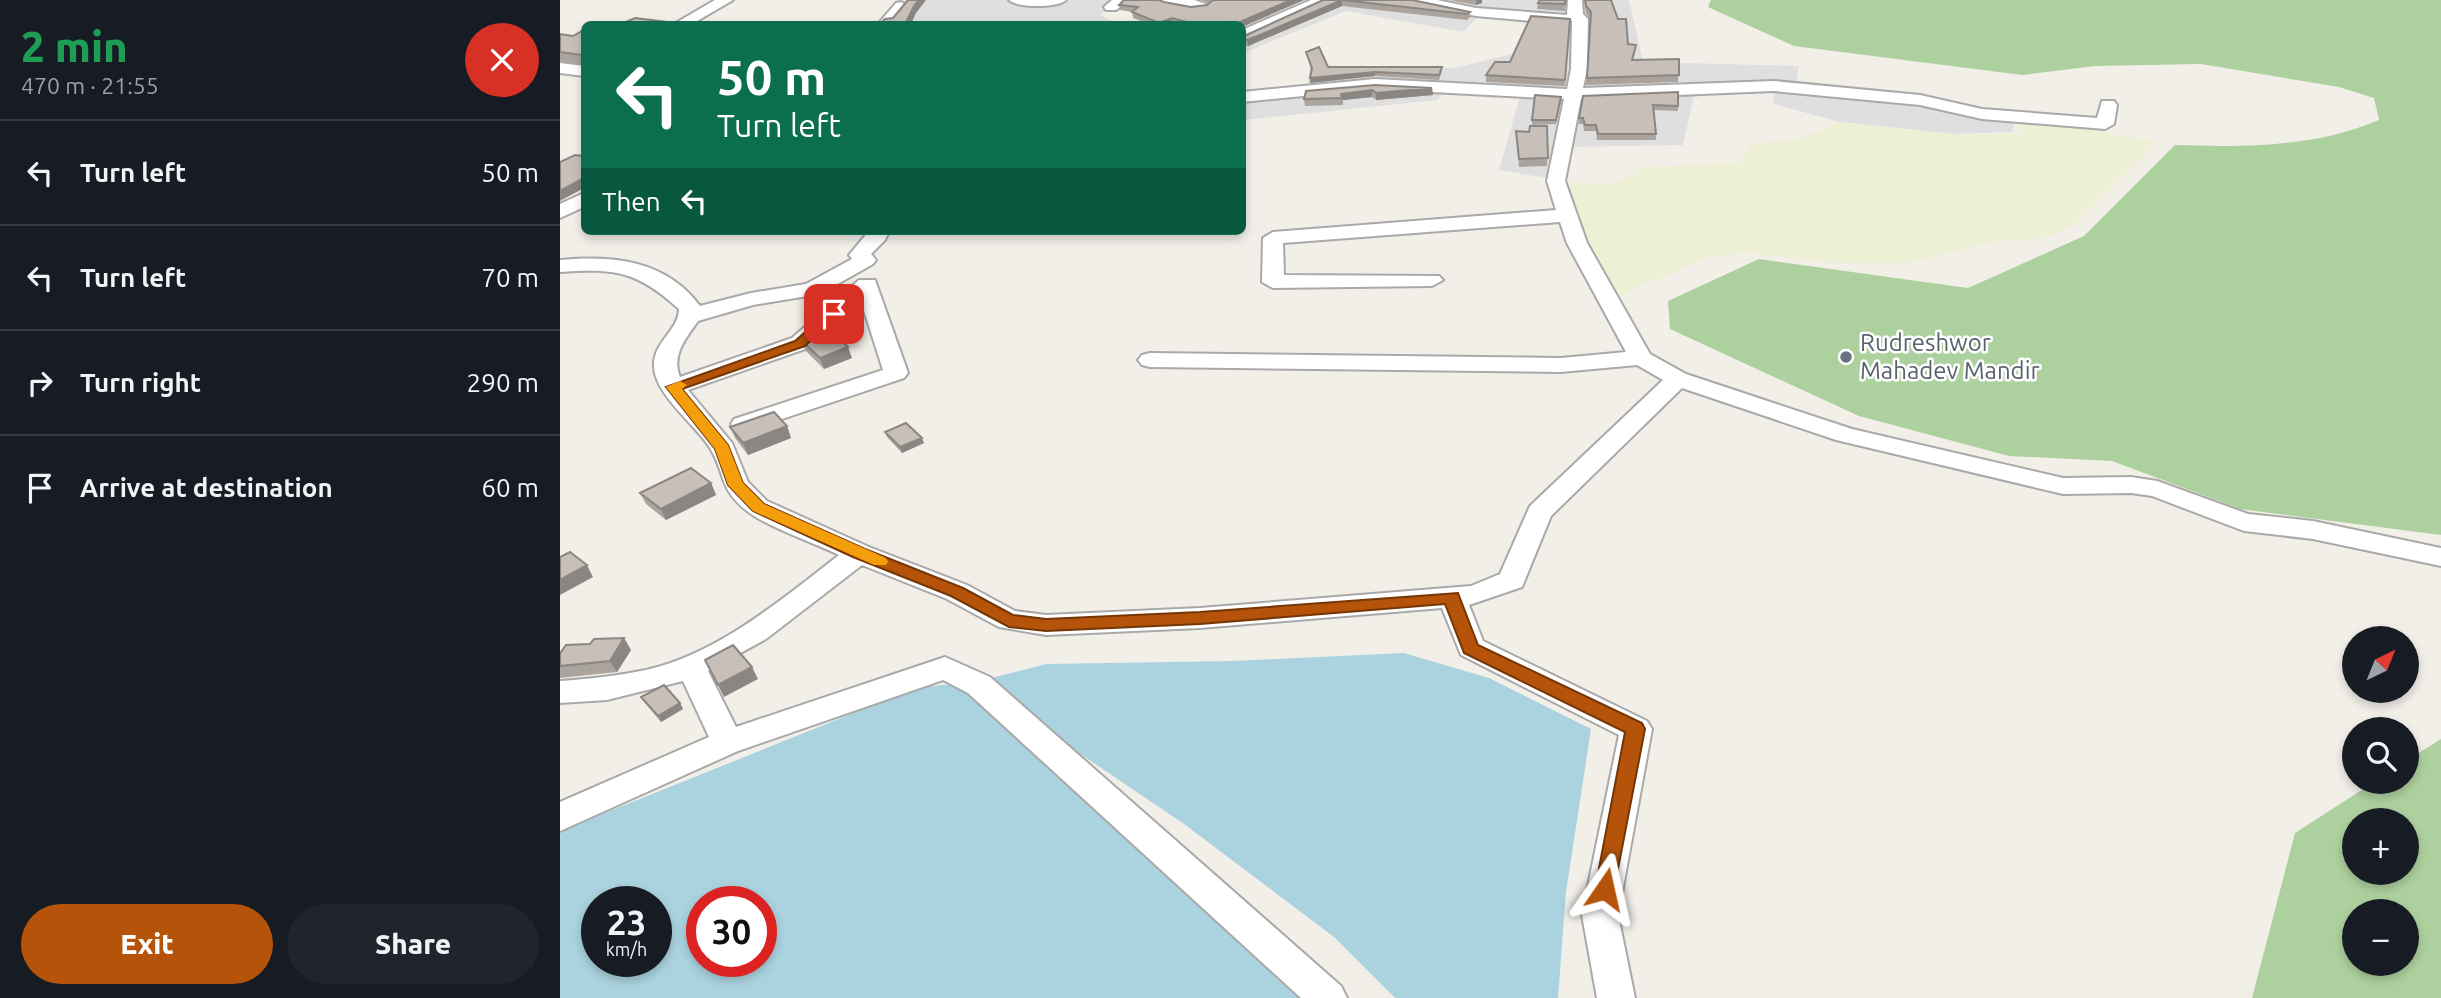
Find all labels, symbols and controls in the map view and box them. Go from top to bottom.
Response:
text: 2 min [21,23,128,70]
button: close [465,23,539,97]
icon: left [602,49,693,140]
text: 50 m [717,49,826,104]
text: 470 m · 21:55 [21,73,159,98]
text: Turn left [717,107,841,143]
icon: left [21,154,59,192]
text: Turn left [80,158,186,187]
text: 50 m [481,158,539,187]
icon: left [675,182,713,220]
text: Then [602,187,661,216]
icon: left [21,259,59,297]
text: Turn left [80,263,186,292]
text: 70 m [481,263,539,292]
pin [804,284,864,344]
icon: arrive [815,295,853,333]
place label: Rudreshwor Mahadev Mandir [1860,329,2040,384]
marker: Rudreshwor Mahadev Mandir [1838,349,1854,365]
icon: right [21,364,59,402]
text: Turn right [80,368,201,397]
text: 290 m [467,368,539,397]
icon: arrive [21,469,59,507]
text: Arrive at destination [80,473,333,502]
text: 60 m [481,473,539,502]
north arrow [2342,626,2418,704]
map controls [2342,626,2419,976]
button: search [2342,717,2419,794]
button: + [2342,808,2419,885]
position arrow [1568,852,1642,926]
speed limit sign: 30 [686,886,777,977]
button: − [2342,899,2419,976]
text: 23 [607,902,646,942]
button: Exit [21,904,273,984]
button: Share [287,904,539,984]
text: km/h [606,939,647,959]

